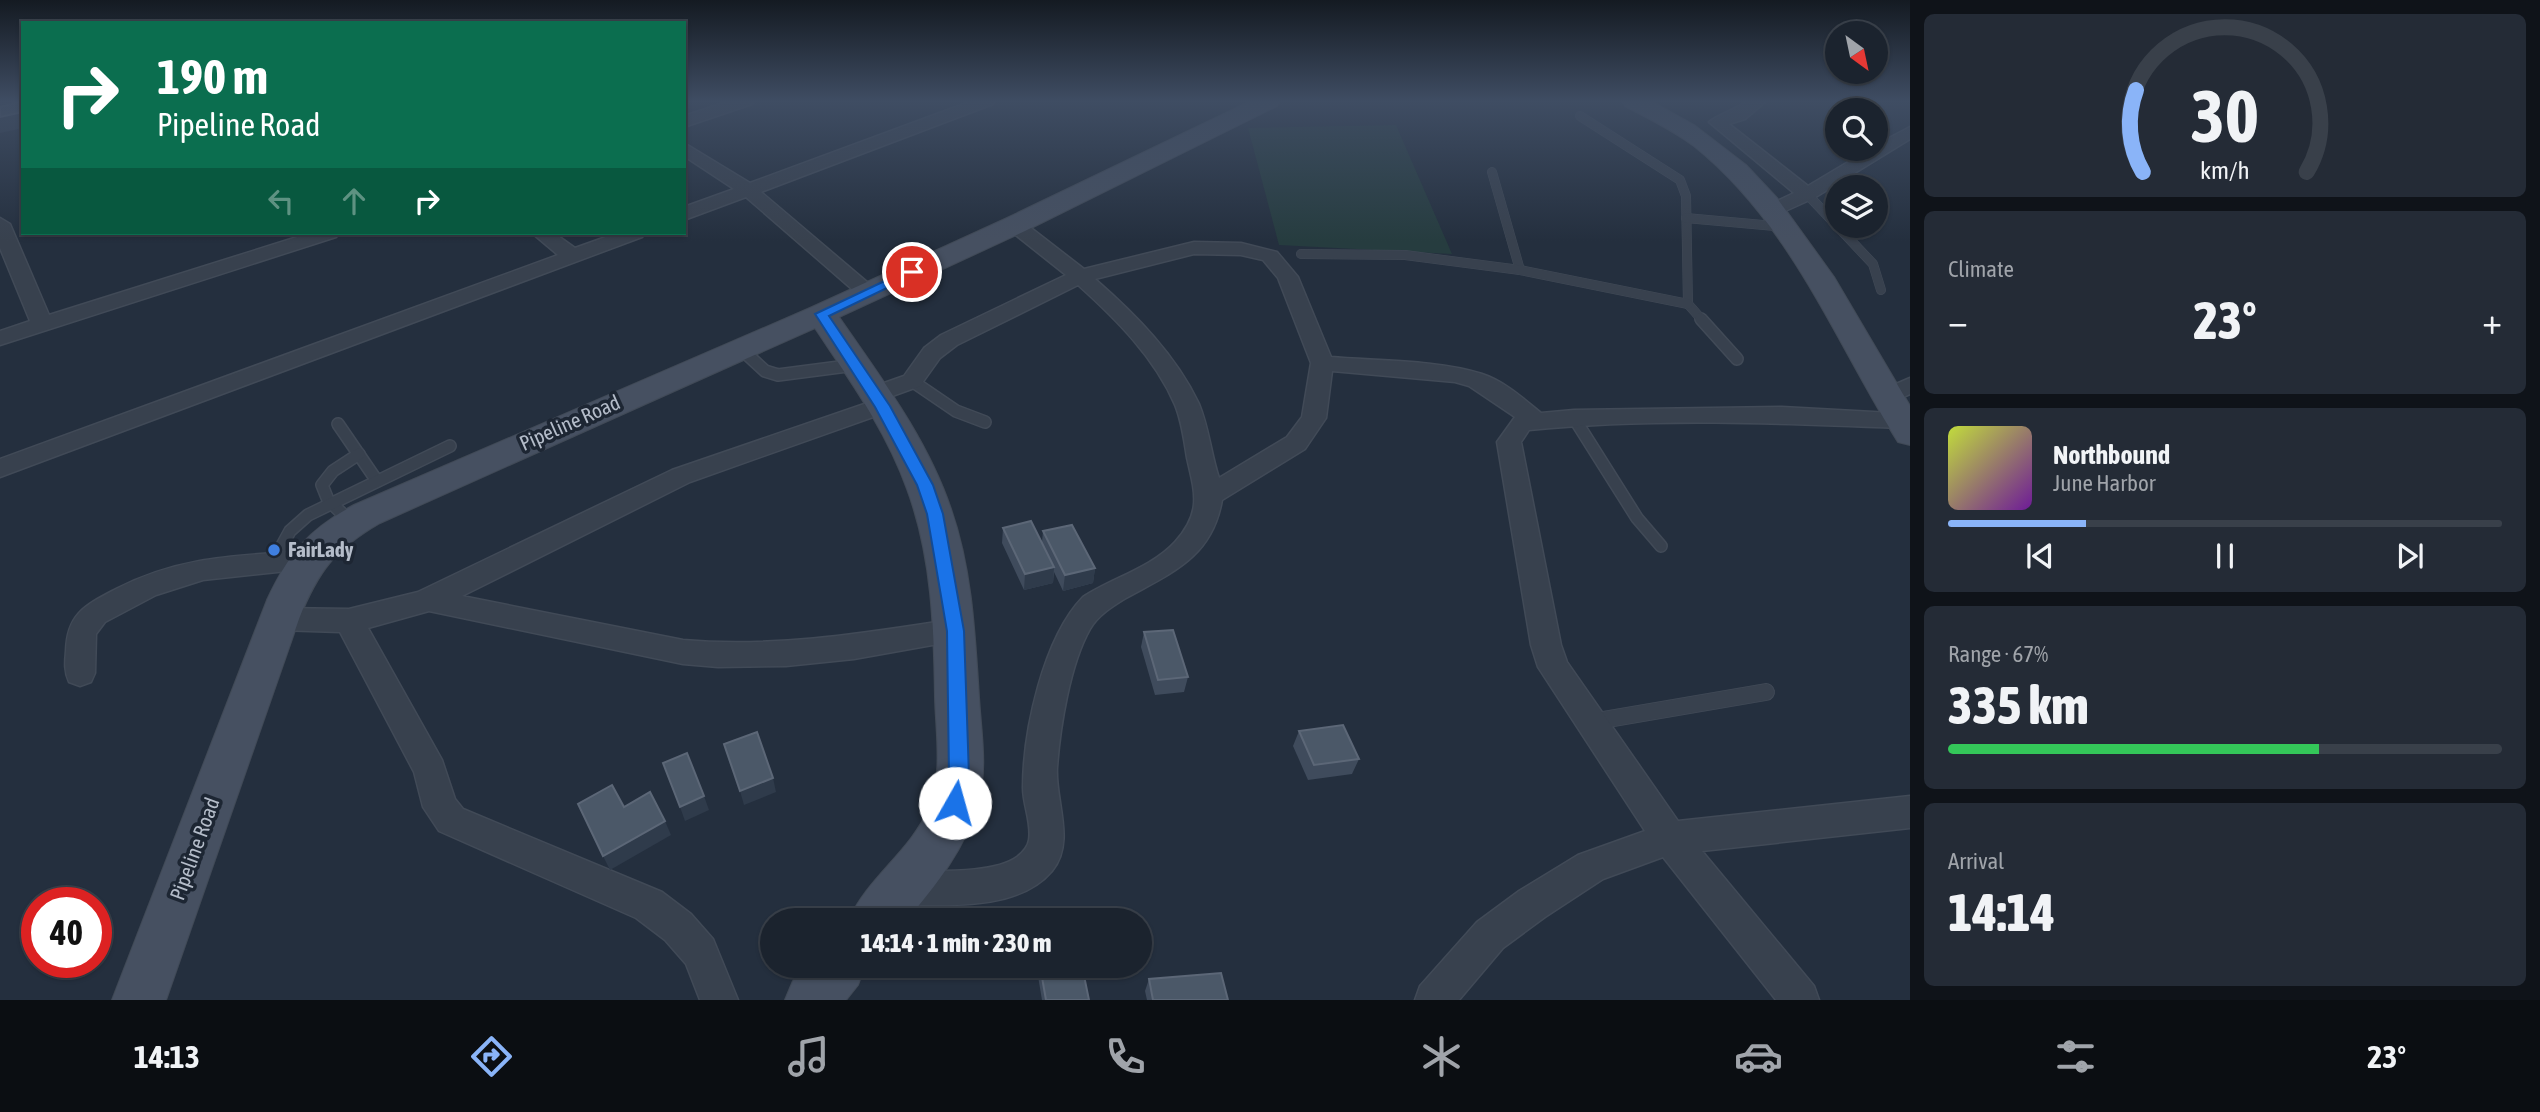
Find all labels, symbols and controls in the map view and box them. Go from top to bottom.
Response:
north arrow [1825,21,1888,84]
map controls [1825,21,1888,238]
text: 190 m [157,48,268,104]
icon: right [42,49,133,140]
text: 30 [2191,74,2259,157]
button: search [1825,98,1888,161]
text: Pipeline Road [157,106,320,143]
text: km/h [2200,155,2250,183]
button: layers [1825,175,1888,238]
icon: left [262,182,300,220]
icon: ahead [335,182,373,220]
icon: right [408,182,446,220]
pin [882,242,942,302]
icon: arrive [893,253,931,291]
text: Climate [1948,256,2014,282]
text: 23° [2193,290,2257,350]
text: − [1948,299,1968,342]
text: + [2482,299,2502,342]
street label: Pipeline Road [516,389,623,455]
text: Northbound [2053,440,2170,470]
text: June Harbor [2053,470,2156,496]
place label: FairLady [288,537,354,561]
icon: previous [2021,537,2059,575]
icon: pause [2206,537,2244,575]
icon: next [2391,537,2429,575]
marker: FairLady [266,542,282,558]
text: Range · 67% [1948,641,2048,667]
text: 335 km [1948,675,2089,735]
position arrow [918,766,992,840]
street label: Pipeline Road [164,794,224,903]
text: Arrival [1948,848,2004,874]
text: 14:14 [1948,882,2055,942]
speed limit sign: 40 [21,887,112,978]
text: 14:14 · 1 min · 230 m [861,928,1051,958]
icon: directions [467,1032,516,1081]
icon: music [784,1032,833,1081]
icon: phone [1101,1032,1150,1081]
icon: climate [1417,1032,1466,1081]
icon: car [1734,1032,1783,1081]
icon: filters [2051,1032,2100,1081]
text: 14:13 [134,1038,200,1075]
text: 23° [2367,1038,2406,1075]

